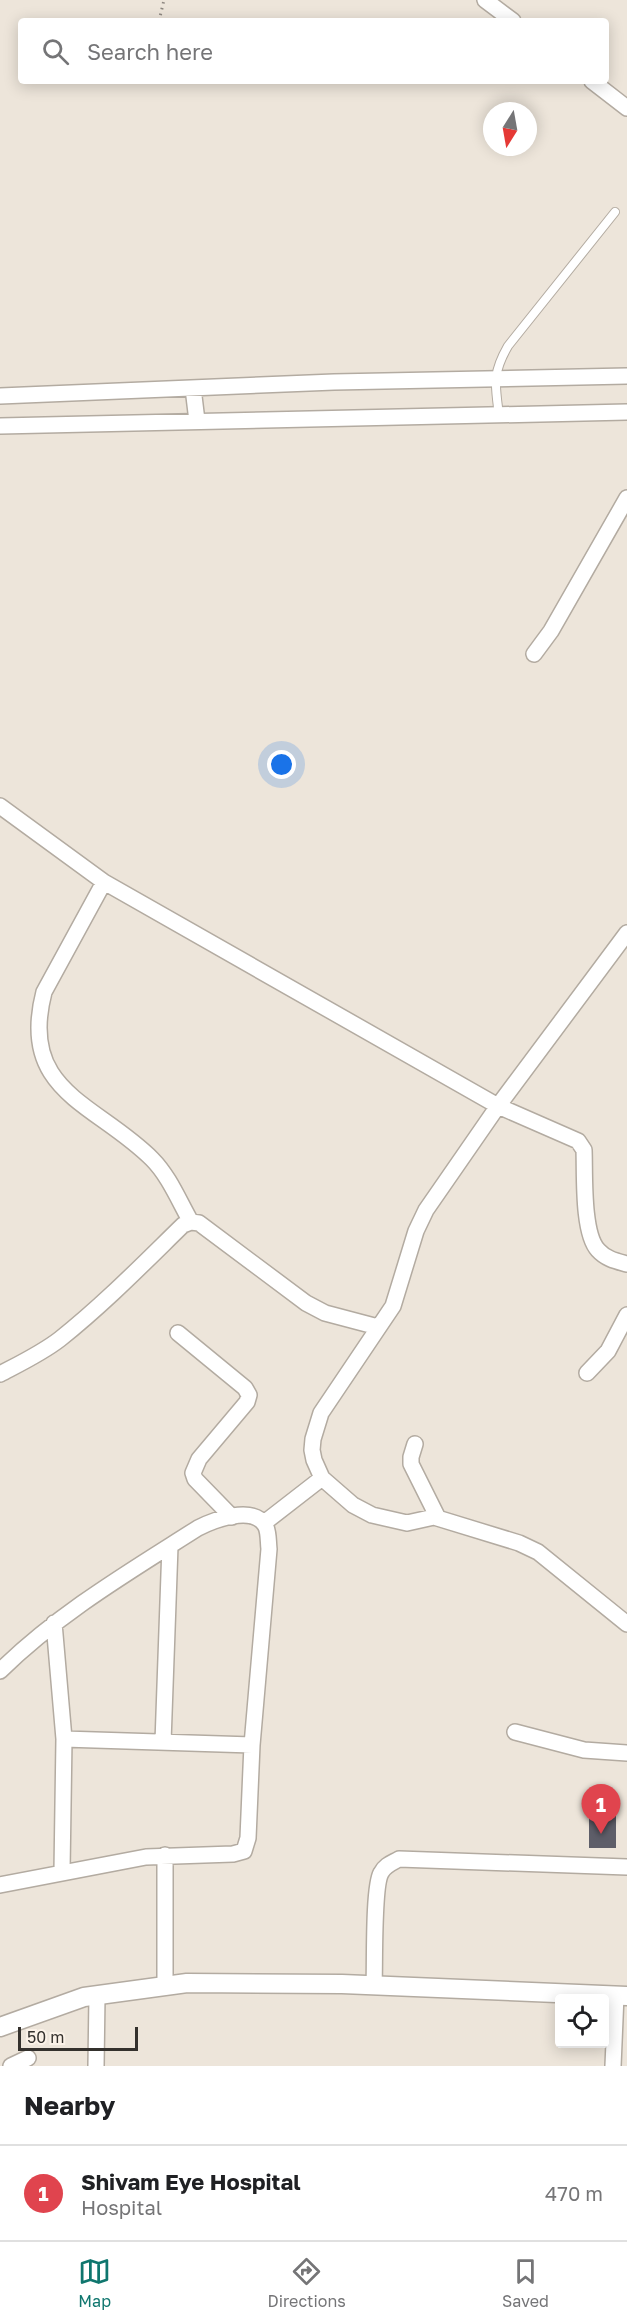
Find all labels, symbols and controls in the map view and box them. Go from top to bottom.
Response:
search box [18,18,609,84]
icon: search [39,35,72,68]
text: Search here [87,38,213,65]
north arrow [483,102,537,156]
your location [267,750,296,779]
pin: 1 [582,1784,620,1834]
map controls [555,1994,609,2048]
button: locate [555,1994,609,2048]
scale bar [18,2024,138,2052]
text: 50 m [27,2027,64,2047]
text: Nearby [24,2090,115,2121]
text: Shivam Eye Hospital [81,2168,301,2195]
text: 1 [38,2181,49,2205]
text: 470 m [545,2181,603,2205]
text: Hospital [81,2195,162,2219]
tab: Map [78,2255,111,2311]
tab: Directions [268,2255,346,2311]
tab: Saved [502,2255,549,2311]

